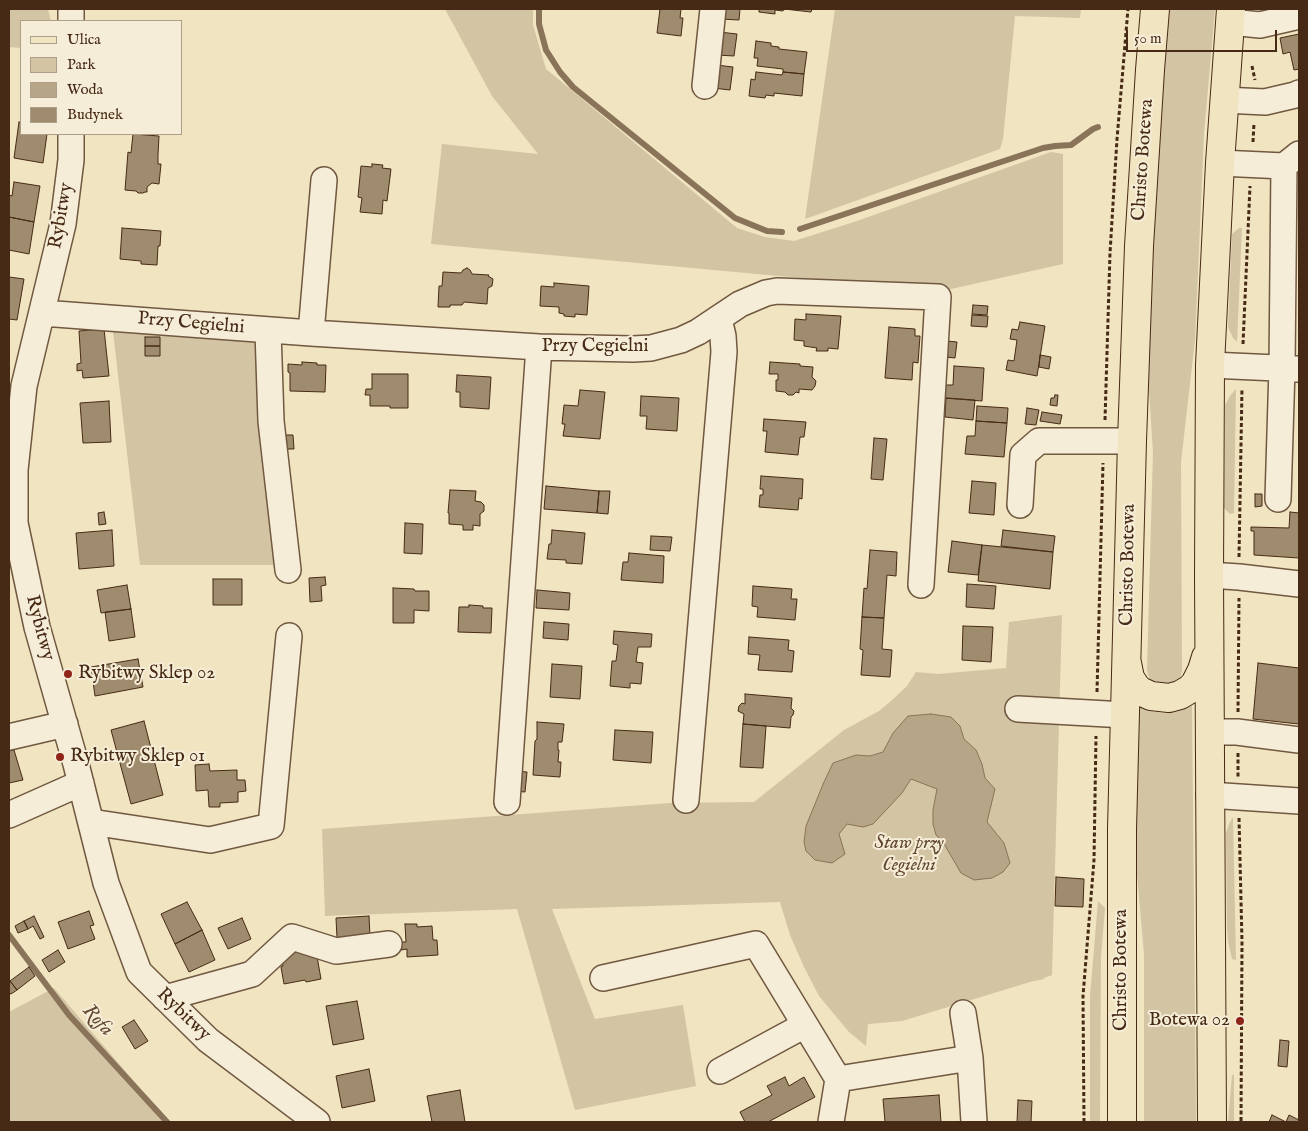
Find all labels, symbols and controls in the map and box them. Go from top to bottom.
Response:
legend [20,20,182,135]
scale bar [1128,20,1279,52]
text: 50 m [1134,29,1162,48]
text: Ulica [67,30,101,49]
text: Park [67,55,96,74]
text: Woda [67,80,103,99]
street label: Christo Botewa [1128,98,1160,222]
text: Budynek [67,105,123,124]
street label: Rybitwy [45,181,79,251]
street label: Przy Cegielni [137,308,245,340]
street label: Przy Cegielni [542,336,648,358]
street label: Christo Botewa [1117,504,1141,626]
street label: Rybitwy [19,593,59,663]
place label: Rybitwy Sklep 02 [78,663,215,685]
marker: Rybitwy Sklep 02 [62,668,74,680]
place label: Rybitwy Sklep 01 [70,746,205,768]
marker: Rybitwy Sklep 01 [54,751,66,763]
park label: Staw przy Cegielni [874,833,944,877]
street label: Christo Botewa [1111,909,1133,1031]
street label: Rybitwy [151,984,215,1046]
water label: Rofa [76,1000,118,1042]
place label: Botewa 02 [1149,1010,1230,1032]
marker: Botewa 02 [1234,1015,1246,1027]

